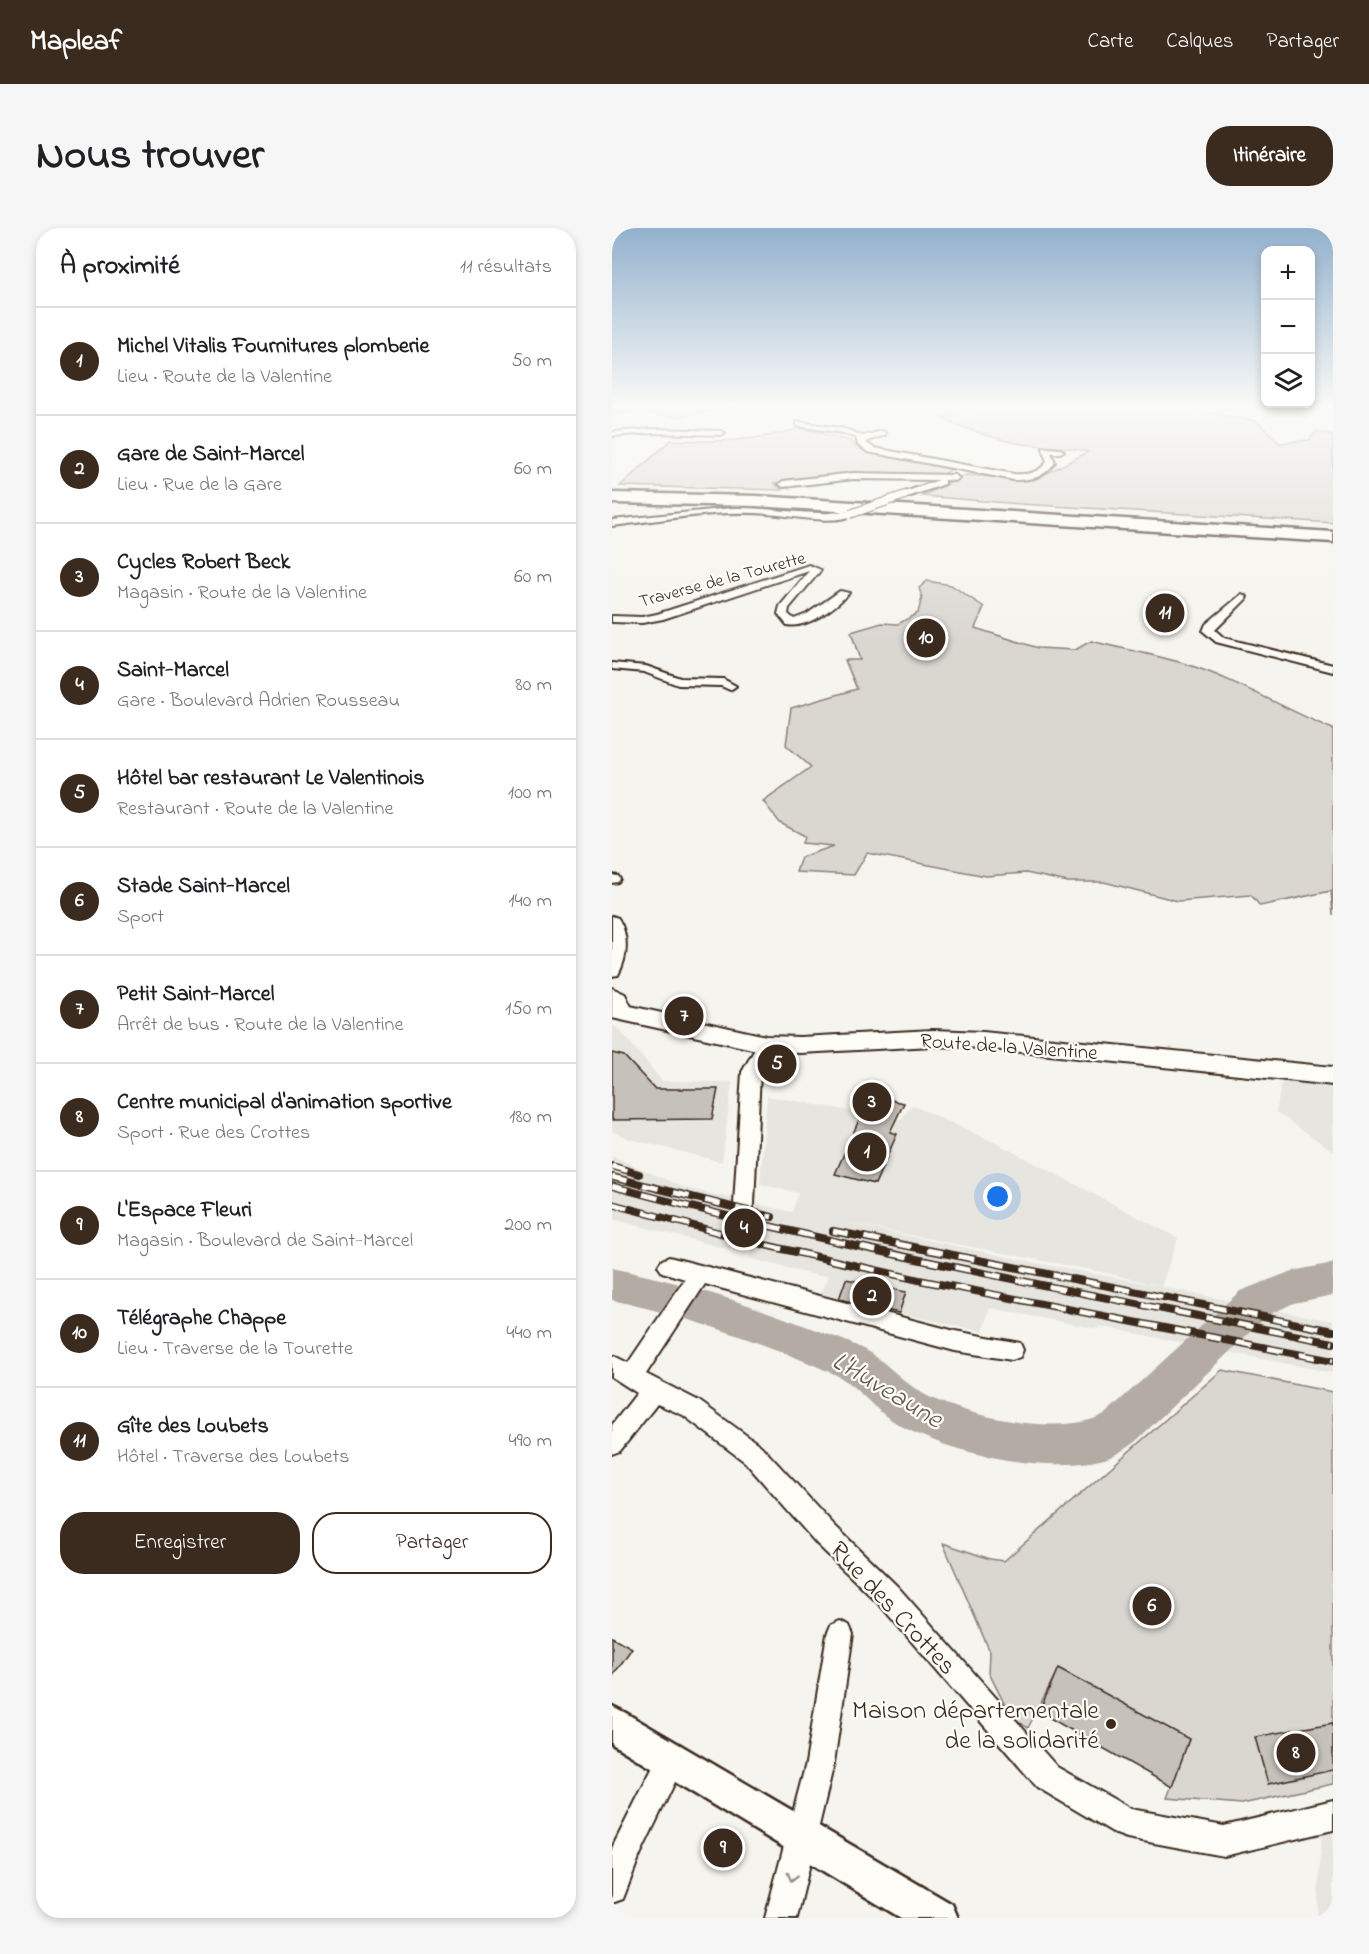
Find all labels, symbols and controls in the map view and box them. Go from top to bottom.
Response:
text: Mapleaf [30,22,122,63]
text: Carte [1087,27,1133,57]
text: Calques [1166,27,1233,57]
text: Partager [1266,27,1339,57]
text: Nous trouver [36,126,264,187]
button: Itinéraire [1206,126,1333,186]
map controls [1261,246,1315,408]
button: + [1261,246,1315,300]
text: À proximité [60,248,180,286]
text: 11 résultats [460,253,552,282]
button: − [1261,300,1315,354]
text: Michel Vitalis Fournitures plomberie [117,331,429,363]
text: 1 [76,347,83,376]
text: 50 m [511,347,552,376]
button: layers [1261,354,1315,408]
text: Lieu · Route de la Valentine [117,363,332,392]
text: Gare de Saint-Marcel [117,439,304,471]
text: 2 [75,455,84,484]
text: 60 m [514,455,552,484]
text: Lieu · Rue de la Gare [117,471,282,500]
street label: Traverse de la Tourette [636,546,810,616]
text: Cycles Robert Beck [117,547,290,579]
text: 3 [75,563,84,592]
text: 60 m [514,563,552,592]
text: Magasin · Route de la Valentine [117,579,367,608]
pin: 11 [1146,590,1184,636]
pin: 10 [906,616,946,660]
text: Saint-Marcel [117,655,229,687]
text: 4 [75,671,84,700]
text: 80 m [515,671,552,700]
text: Gare · Boulevard Adrien Rousseau [117,687,400,716]
text: Hôtel bar restaurant Le Valentinois [117,763,425,795]
text: 5 [74,779,85,808]
text: 100 m [508,779,552,808]
text: Restaurant · Route de la Valentine [117,795,393,824]
text: Stade Saint-Marcel [117,871,290,903]
text: 6 [75,887,84,916]
text: 140 m [508,887,552,916]
text: Sport [117,903,164,932]
text: Petit Saint-Marcel [117,979,274,1011]
pin: 7 [664,994,704,1038]
text: 7 [75,995,84,1024]
text: 150 m [505,995,552,1024]
text: Arrêt de bus · Route de la Valentine [117,1011,403,1040]
street label: Route de la Valentine [919,1027,1099,1069]
pin: 5 [758,1042,796,1086]
pin: 3 [852,1080,892,1124]
text: Centre municipal d'animation sportive [117,1087,452,1119]
text: 8 [76,1103,83,1132]
text: 180 m [509,1103,552,1132]
text: Sport · Rue des Crottes [117,1119,310,1148]
pin: 1 [848,1130,886,1174]
your location [983,1182,1012,1211]
text: L'Espace Fleuri [117,1195,252,1227]
pin: 4 [724,1206,764,1250]
text: 9 [76,1211,83,1240]
text: 200 m [504,1211,552,1240]
text: Magasin · Boulevard de Saint-Marcel [117,1227,413,1256]
pin: 2 [852,1274,892,1318]
text: Télégraphe Chappe [117,1303,286,1335]
text: 10 [72,1319,87,1348]
text: 440 m [506,1319,552,1348]
text: Lieu · Traverse de la Tourette [117,1335,353,1364]
water label: L'Huveaune [824,1343,951,1440]
text: Gîte des Loubets [117,1411,269,1443]
text: 11 [73,1427,86,1456]
text: 490 m [509,1427,552,1456]
text: Hôtel · Traverse des Loubets [117,1443,349,1472]
button: Enregistrer [60,1512,300,1574]
button: Partager [312,1512,552,1574]
street label: Rue des Crottes [819,1533,964,1685]
pin: 6 [1132,1584,1172,1628]
place label: Maison départementale de la solidarité [852,1693,1099,1761]
marker: Maison départementale de la solidarité [1104,1717,1118,1731]
pin: 8 [1276,1730,1316,1775]
pin: 9 [704,1826,742,1870]
one-way arrow [787,1872,800,1882]

